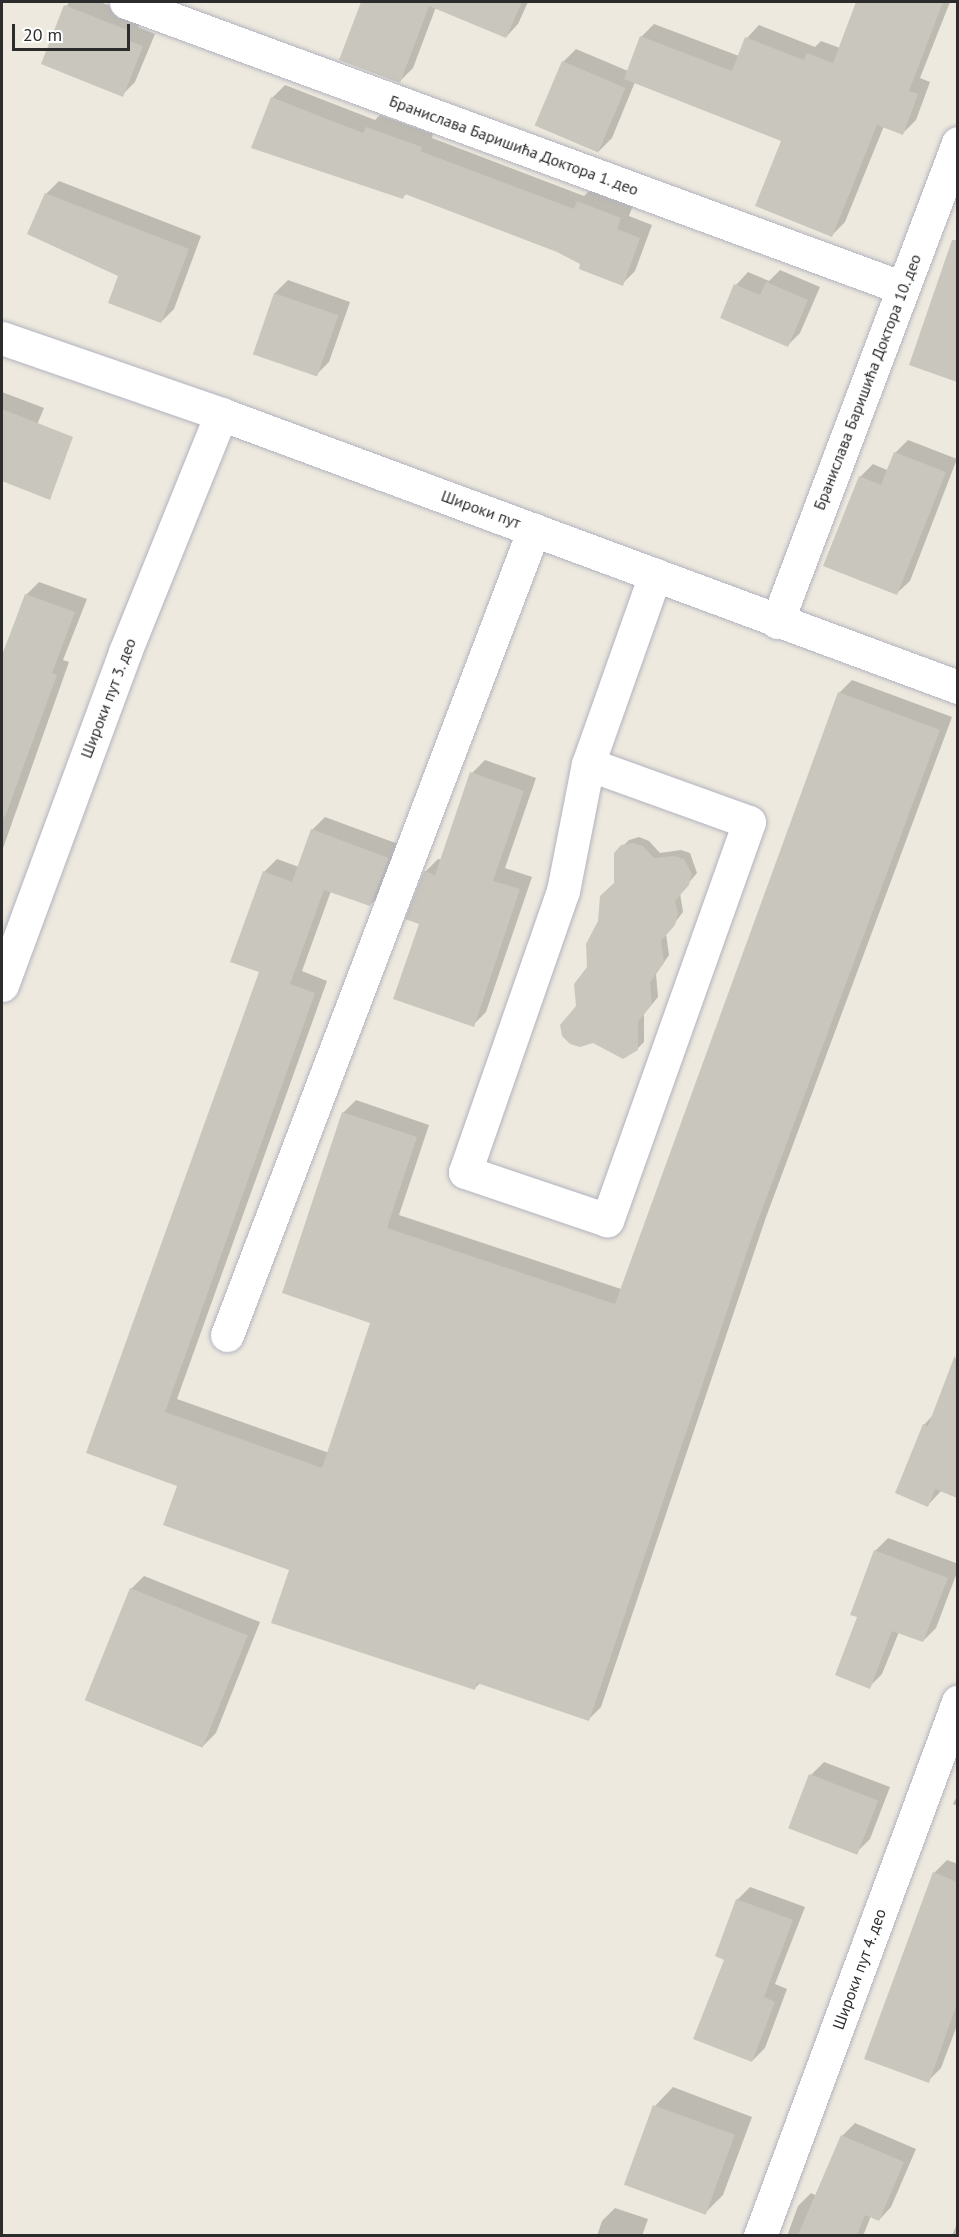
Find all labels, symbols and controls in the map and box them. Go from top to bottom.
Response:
scale bar [15,12,134,50]
text: 20 m [23,23,62,46]
street label: Бранислава Баришића Доктора 1. део [386,91,642,199]
street label: Бранислава Баришића Доктора 10. део [809,251,925,513]
street label: Широки пут [439,486,523,532]
street label: Широки пут 3. део [76,634,140,762]
street label: Широки пут 4. део [828,1905,890,2033]

